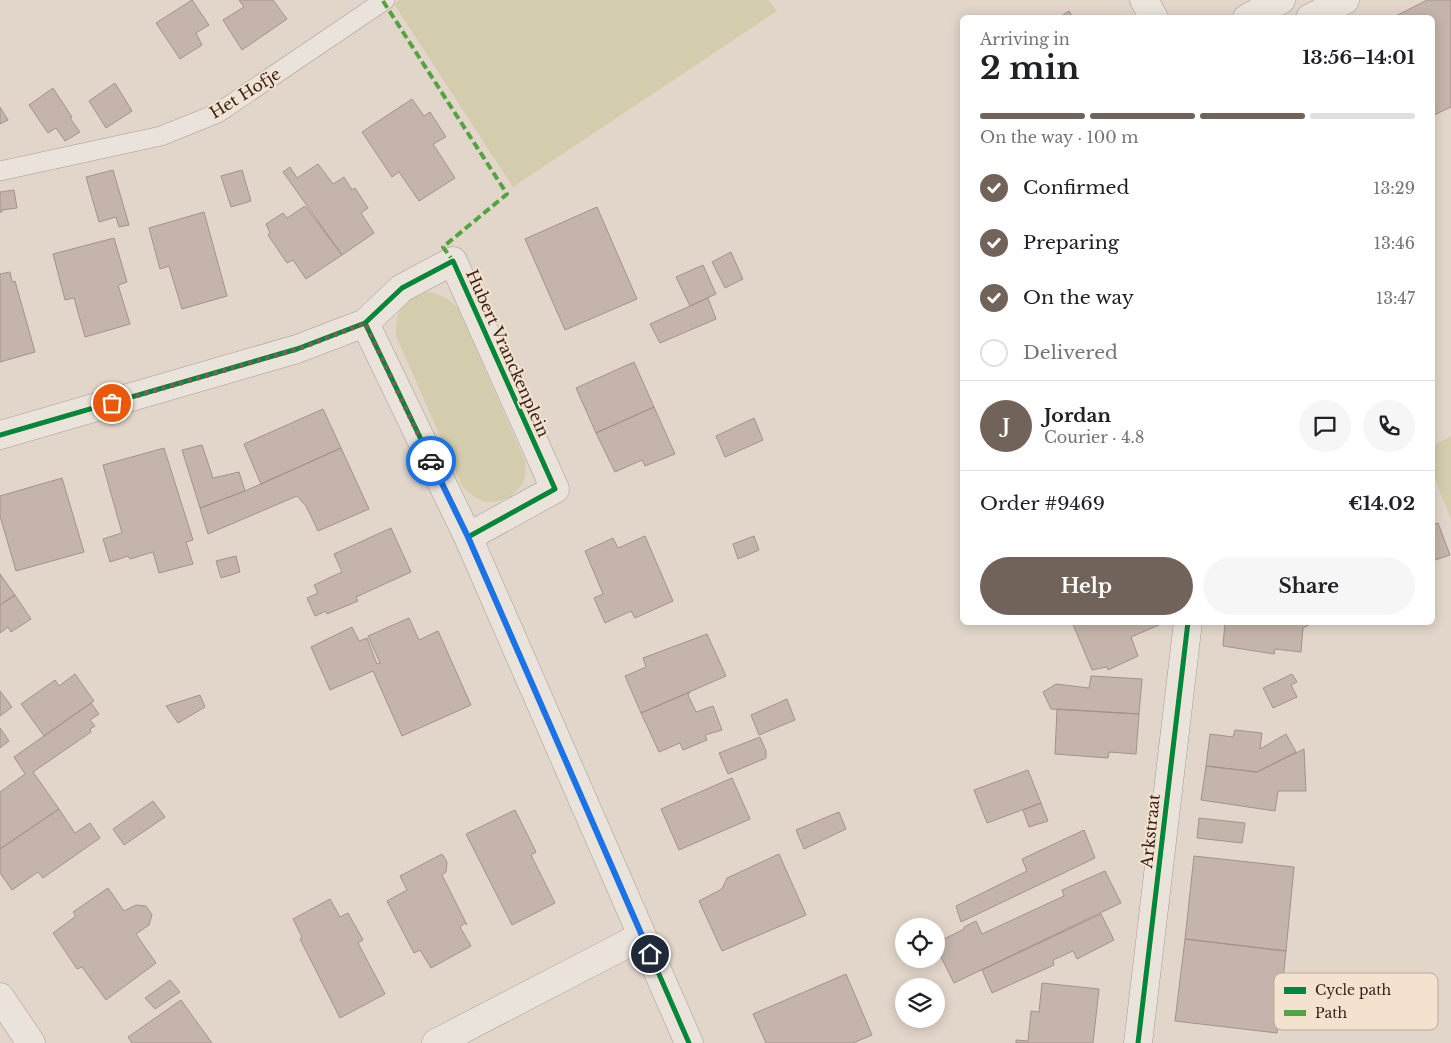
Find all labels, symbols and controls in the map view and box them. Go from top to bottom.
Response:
text: Arriving in [980,29,1070,49]
text: 13:56–14:01 [1302,46,1415,69]
text: 2 min [980,48,1080,88]
street label: Het Hofje [206,63,284,123]
text: On the way · 100 m [980,127,1138,147]
icon: check [980,174,1008,202]
text: Confirmed [1023,176,1129,199]
text: 13:29 [1373,178,1415,198]
icon: check [980,229,1008,257]
text: Preparing [1023,231,1119,254]
text: 13:46 [1374,233,1415,253]
street label: Hubert Vranckenplein [462,266,554,440]
icon: check [980,284,1008,312]
text: On the way [1023,286,1134,309]
text: 13:47 [1376,288,1415,308]
text: Delivered [1023,341,1118,364]
pin [91,382,133,424]
icon: bag [98,389,126,417]
button: chat [1299,400,1351,452]
button: phone [1363,400,1415,452]
text: Jordan [1044,404,1111,427]
text: J [1002,414,1010,437]
text: Courier · 4.8 [1044,427,1145,447]
courier [406,436,456,486]
icon: car [417,447,445,475]
text: Order #9469 [980,492,1105,515]
text: €14.02 [1348,492,1415,515]
button: Help [980,557,1193,615]
button: Share [1203,557,1415,615]
street label: Arkstraat [1136,793,1164,870]
map controls [895,918,945,1028]
button: locate [895,918,945,968]
pin [629,933,671,975]
icon: home [636,940,664,968]
legend [1274,973,1438,1030]
button: layers [895,978,945,1028]
text: Cycle path [1315,981,1392,999]
text: Path [1315,1004,1347,1022]

